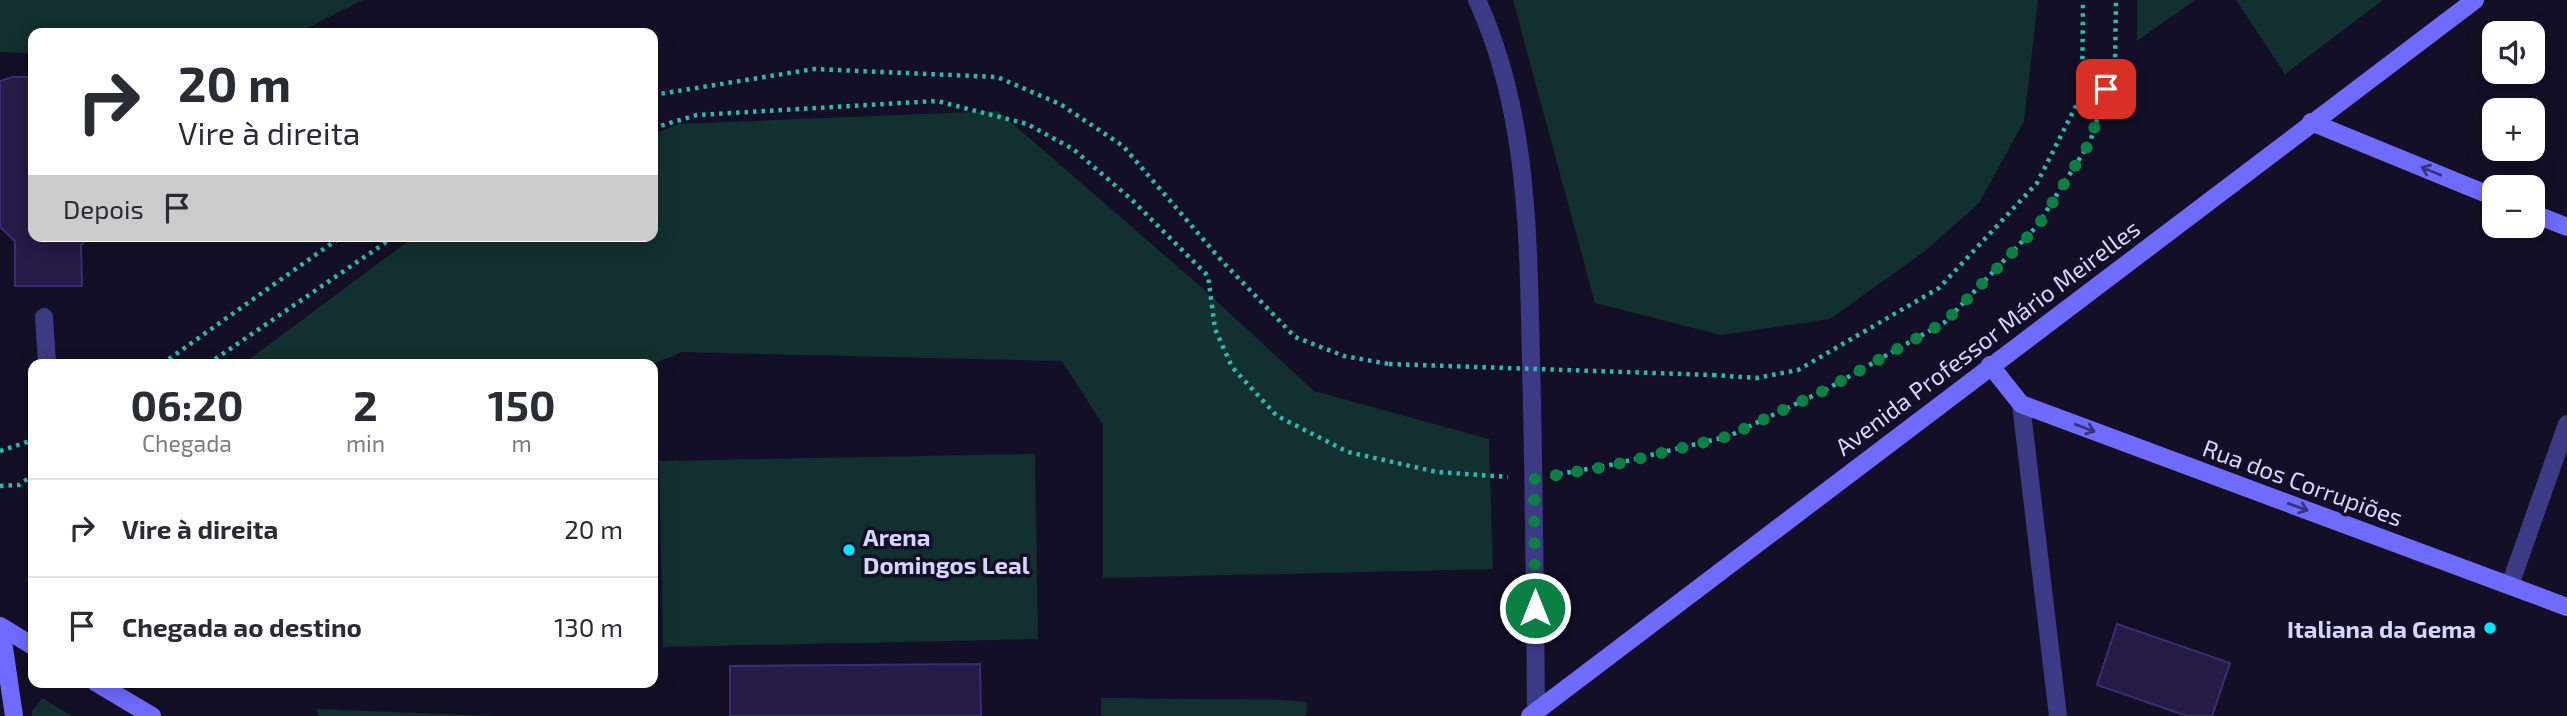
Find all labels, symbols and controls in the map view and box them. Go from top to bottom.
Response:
map controls [2482,21,2545,238]
button: sound [2482,21,2545,84]
text: 20 m [178,53,291,112]
icon: right [63,56,154,147]
pin [2076,59,2136,119]
icon: arrive [2087,70,2125,108]
button: + [2482,98,2545,161]
text: Vire à direita [178,113,360,151]
one-way arrow [2420,164,2442,177]
button: − [2482,175,2545,238]
icon: arrive [158,189,196,227]
text: Depois [63,193,144,224]
street label: Avenida Professor Mário Meirelles [1829,213,2145,461]
text: 06:20 [130,379,243,429]
text: 2 [353,379,378,429]
text: 150 [488,379,556,429]
one-way arrow [2073,423,2095,435]
text: Chegada [142,429,232,457]
text: min [346,429,385,457]
text: m [512,429,532,457]
street label: Rua dos Corrupiões [2199,432,2407,532]
one-way arrow [2287,501,2309,514]
icon: right [63,509,101,547]
text: Vire à direita [122,513,278,544]
text: 20 m [564,513,623,544]
place label: Arena Domingos Leal [863,522,1030,579]
marker: Arena Domingos Leal [841,542,857,558]
position arrow [1498,571,1572,645]
icon: arrive [63,607,101,645]
text: Chegada ao destino [122,611,362,642]
text: 130 m [554,611,623,642]
place label: Italiana da Gema [2287,614,2476,643]
marker: Italiana da Gema [2482,620,2498,636]

